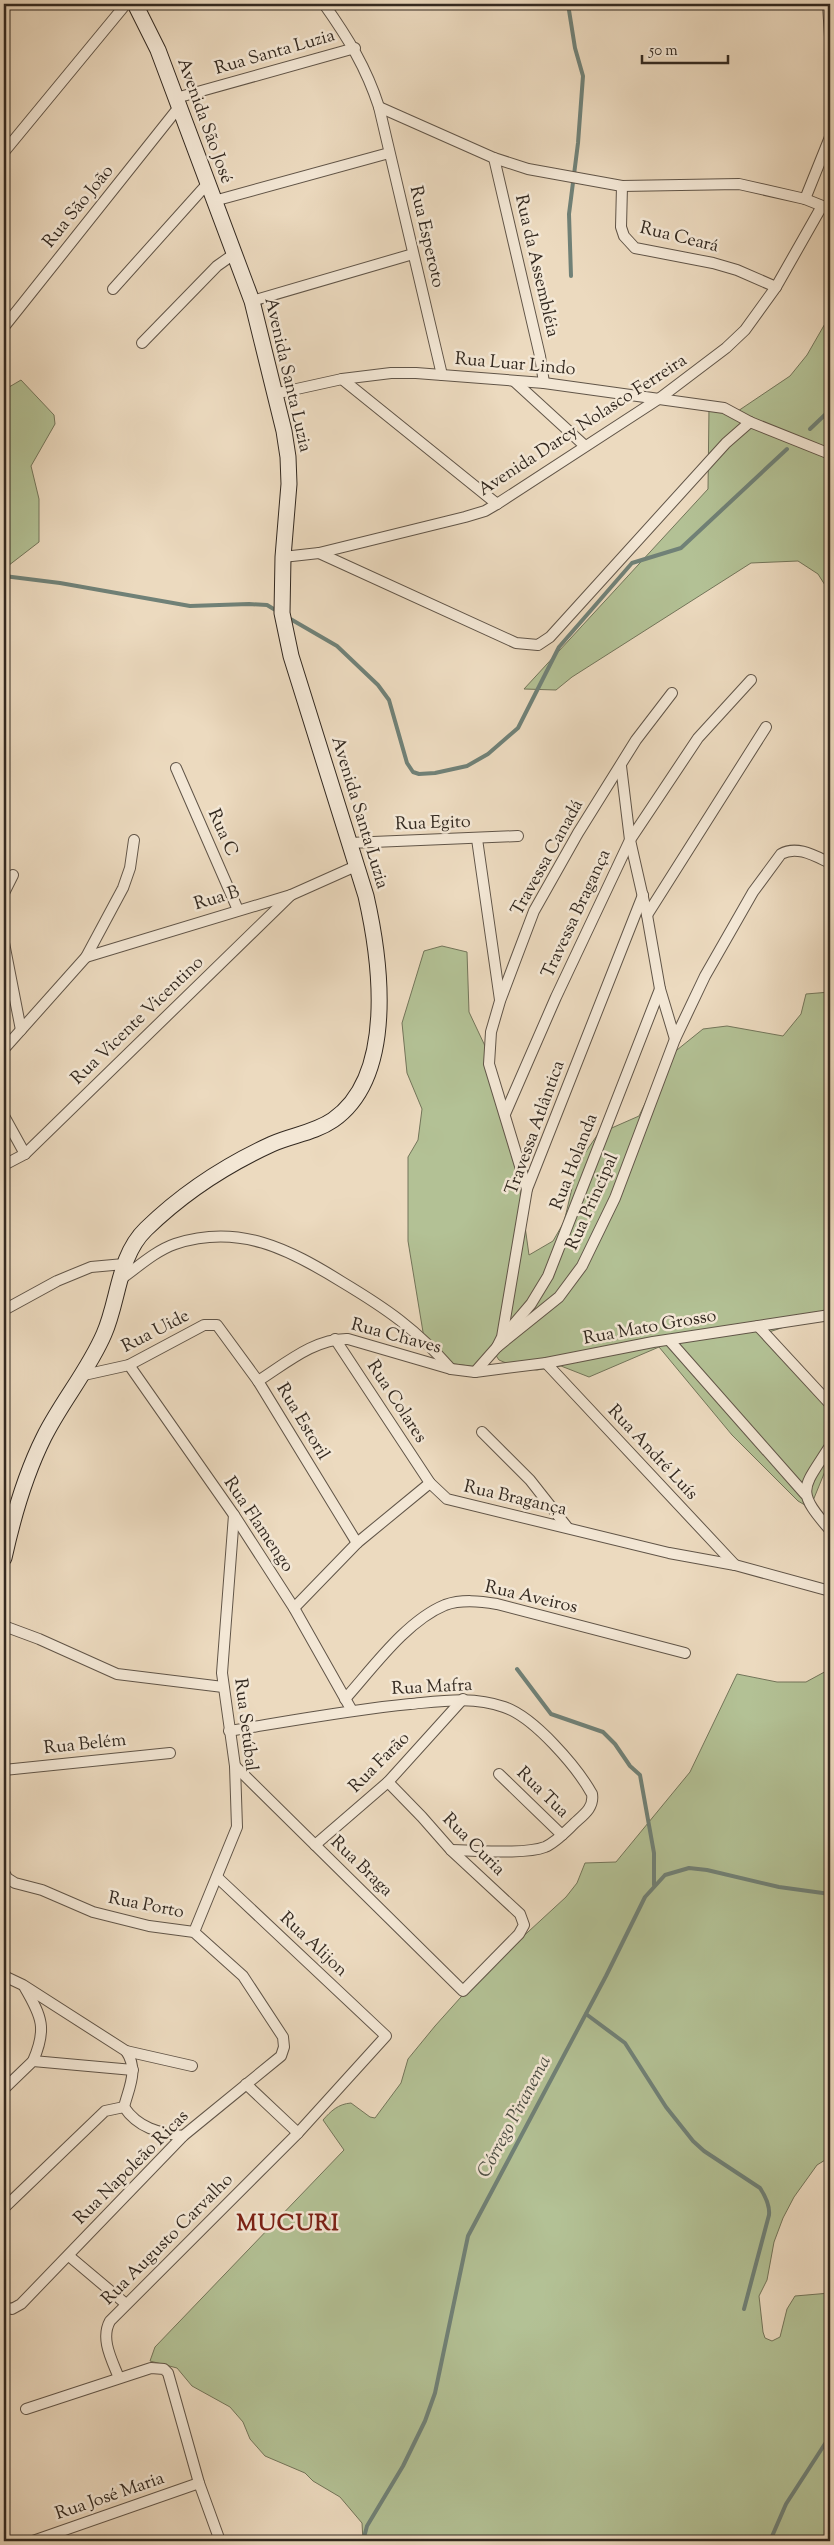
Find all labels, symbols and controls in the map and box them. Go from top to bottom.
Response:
street label: Rua Santa Luzia [212,23,338,83]
scale bar [642,32,728,64]
text: 50 m [648,41,678,62]
street label: Avenida São José [169,55,239,187]
street label: Rua São João [37,160,121,254]
street label: Rua Esperoto [402,184,450,291]
street label: Rua da Assembléia [507,192,565,340]
street label: Rua Ceará [637,216,721,260]
street label: Avenida Santa Luzia [257,295,317,455]
street label: Rua Luar Lindo [454,347,577,383]
street label: Avenida Darcy Nolasco Ferreira [473,349,693,503]
street label: Avenida Santa Luzia [323,734,395,892]
street label: Travessa Canadá [505,795,591,921]
street label: Rua C [200,805,244,861]
street label: Rua Egito [395,810,471,838]
street label: Travessa Bragança [536,845,618,983]
street label: Rua B [191,880,243,918]
street label: Rua Vicente Vicentino [66,950,210,1091]
street label: Travessa Atlântica [500,1057,572,1199]
street label: Rua Holanda [545,1110,605,1214]
street label: Rua Principal [560,1149,626,1255]
street label: Rua Mato Grosso [581,1303,719,1352]
street label: Rua Uide [118,1304,194,1360]
street label: Rua Chaves [348,1312,444,1362]
street label: Rua Colares [360,1356,432,1448]
street label: Rua Estoril [269,1379,335,1465]
street label: Rua André Luís [601,1399,703,1507]
street label: Rua Flamengo [216,1472,300,1578]
street label: Rua Bragança [461,1475,569,1523]
street label: Rua Aveiros [482,1575,580,1621]
street label: Rua Mafra [391,1673,473,1703]
street label: Rua Setúbal [226,1677,264,1773]
street label: Rua Farão [343,1726,417,1800]
street label: Rua Belém [43,1728,128,1762]
street label: Rua Tua [510,1761,574,1825]
street label: Rua Curia [436,1808,510,1882]
street label: Rua Braga [324,1831,398,1903]
street label: Rua Porto [106,1886,186,1926]
street label: Rua Alijon [273,1906,353,1984]
water label: Córrego Piranema [471,2051,559,2183]
street label: Rua Napoleão Ricas [69,2105,195,2231]
street label: Rua Augusto Carvalho [96,2168,240,2312]
district label: MUCURI [237,2209,339,2241]
street label: Rua José Maria [52,2466,168,2528]

